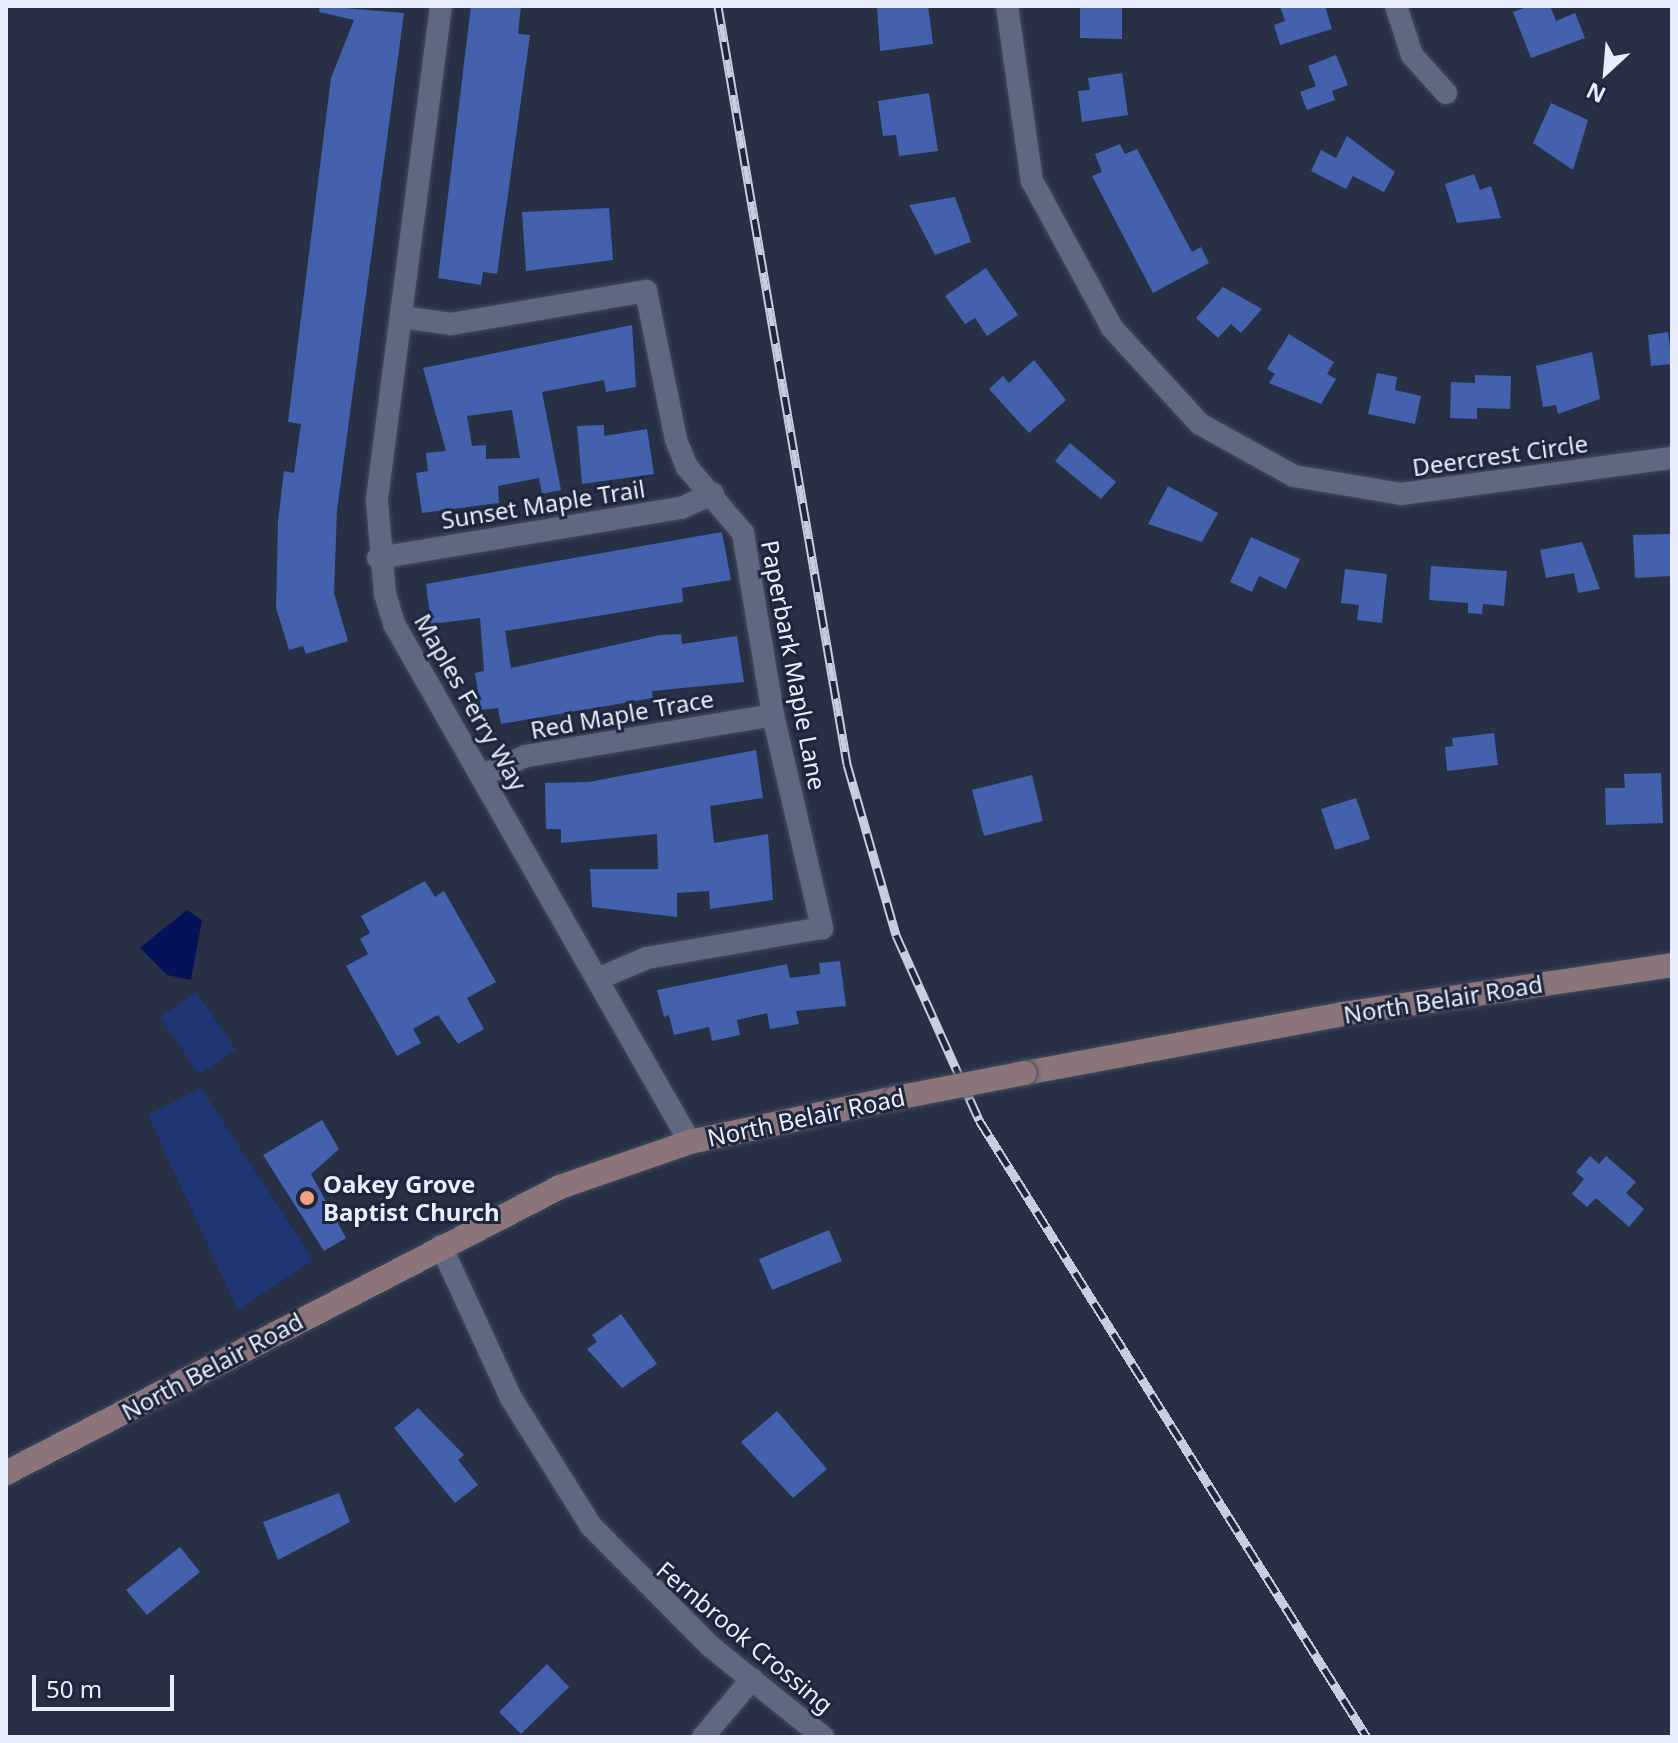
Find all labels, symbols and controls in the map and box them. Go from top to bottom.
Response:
north arrow [1566,32,1646,112]
text: N [1581,76,1610,111]
street label: Deercrest Circle [1410,428,1590,482]
street label: Sunset Maple Trail [439,474,647,534]
street label: Paperbark Maple Lane [756,538,832,792]
street label: Maples Ferry Way [409,609,533,795]
street label: Red Maple Trace [528,684,716,744]
street label: North Belair Road [1341,969,1545,1029]
street label: North Belair Road [705,1082,907,1152]
place label: Oakey Grove Baptist Church [323,1170,500,1226]
marker: Oakey Grove Baptist Church [298,1189,316,1207]
street label: North Belair Road [116,1306,308,1426]
street label: Fernbrook Crossing [651,1555,839,1719]
scale bar [36,1659,178,1709]
text: 50 m [46,1672,102,1705]

